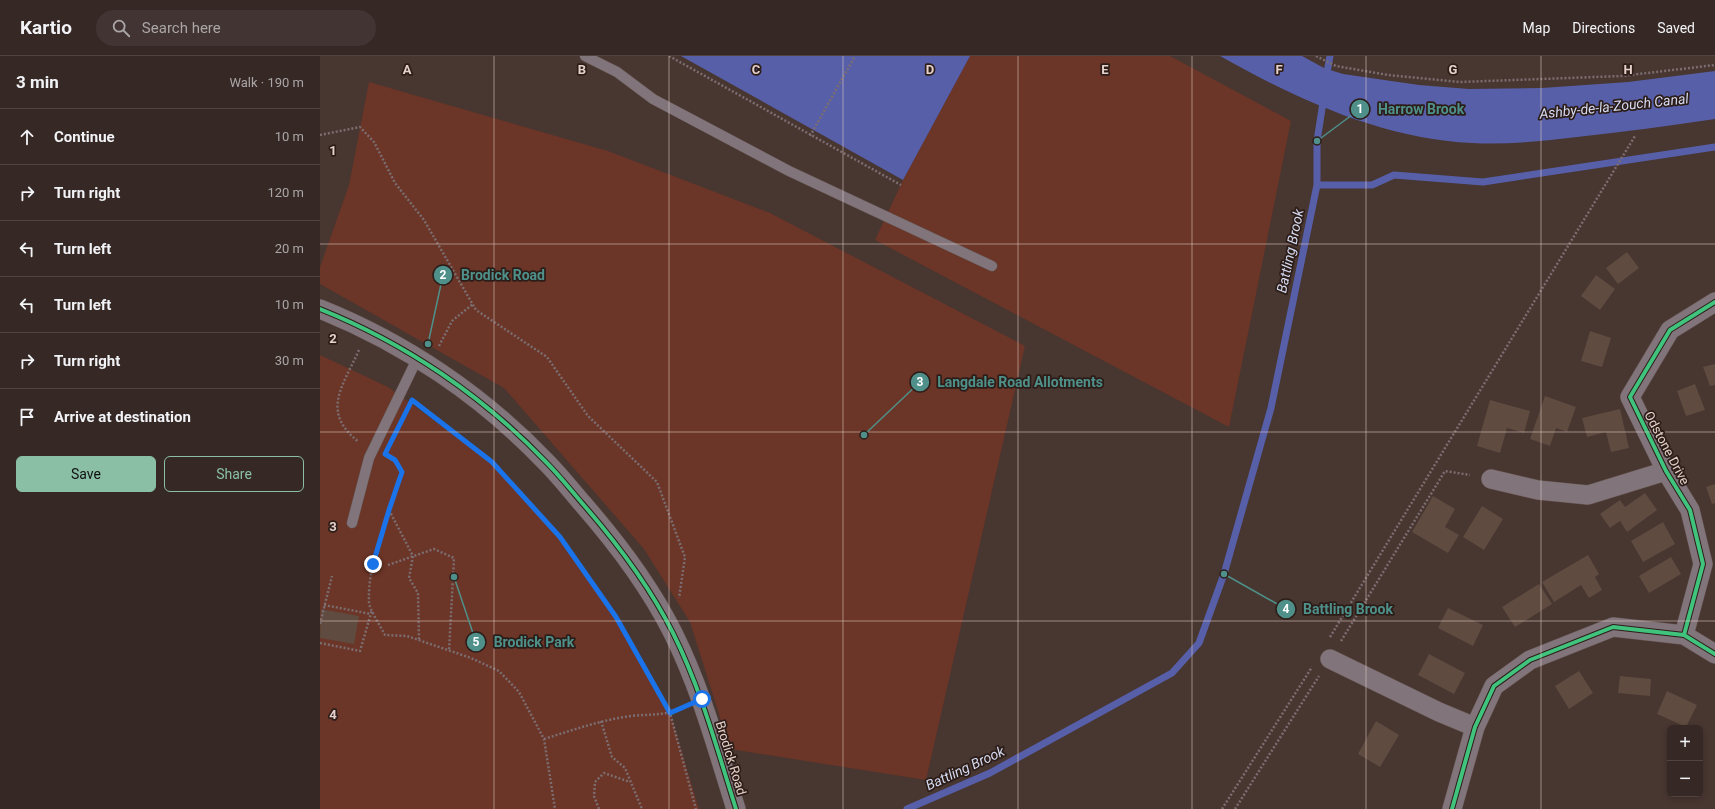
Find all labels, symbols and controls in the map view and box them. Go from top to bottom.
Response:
search box [96,10,376,46]
text: Kartio [20,16,72,39]
icon: search [110,17,132,39]
text: Search here [142,19,221,37]
text: Map [1523,20,1550,36]
text: Directions [1572,20,1635,36]
text: Saved [1657,20,1695,36]
text: A [403,62,412,77]
text: B [578,62,586,77]
text: C [752,62,761,77]
text: D [926,62,934,77]
text: E [1101,62,1109,77]
text: F [1275,62,1283,77]
text: G [1449,62,1458,77]
text: H [1623,62,1633,77]
text: 3 min [16,72,59,92]
text: Walk · 190 m [229,75,304,90]
water label: Ashby-de-la-Zouch Canal [1538,90,1690,122]
callout: Harrow Brook [1350,96,1472,122]
text: Harrow Brook [1378,101,1465,117]
text: 1 [1357,102,1363,116]
icon: ahead [16,126,38,148]
text: Continue [54,128,115,146]
text: 10 m [275,129,304,144]
text: 1 [329,143,337,158]
icon: right [16,182,38,204]
text: Turn right [54,184,120,202]
text: 120 m [267,185,304,200]
water label: Battling Brook [1273,207,1307,294]
icon: left [16,238,38,260]
text: Turn left [54,240,111,258]
text: 20 m [275,241,304,256]
callout: Brodick Road [433,262,553,288]
text: Brodick Road [461,267,545,283]
text: 2 [440,268,447,282]
icon: left [16,294,38,316]
text: Turn left [54,296,111,314]
text: 10 m [275,297,304,312]
text: 2 [329,331,337,346]
icon: right [16,350,38,372]
text: Turn right [54,352,120,370]
text: 30 m [275,353,304,368]
callout: Langdale Road Allotments [910,369,1111,395]
text: Langdale Road Allotments [937,374,1103,390]
text: 3 [917,375,924,389]
icon: arrive [16,406,38,428]
text: Arrive at destination [54,408,191,426]
street label: Odstone Drive [1641,409,1693,487]
button: Save [16,456,156,492]
button: Share [164,456,304,492]
text: 3 [329,519,337,534]
route end [364,555,382,573]
callout: Battling Brook [1276,596,1401,622]
text: Battling Brook [1303,601,1393,617]
text: 4 [1283,602,1290,616]
callout: Brodick Park [466,629,583,655]
text: Brodick Park [494,634,575,650]
text: 5 [473,635,480,649]
route start [693,690,711,708]
text: 4 [329,707,337,722]
street label: Brodick Road [713,719,749,797]
map controls [1667,725,1703,797]
button: + [1667,725,1703,761]
water label: Battling Brook [923,742,1008,793]
button: − [1667,761,1703,797]

